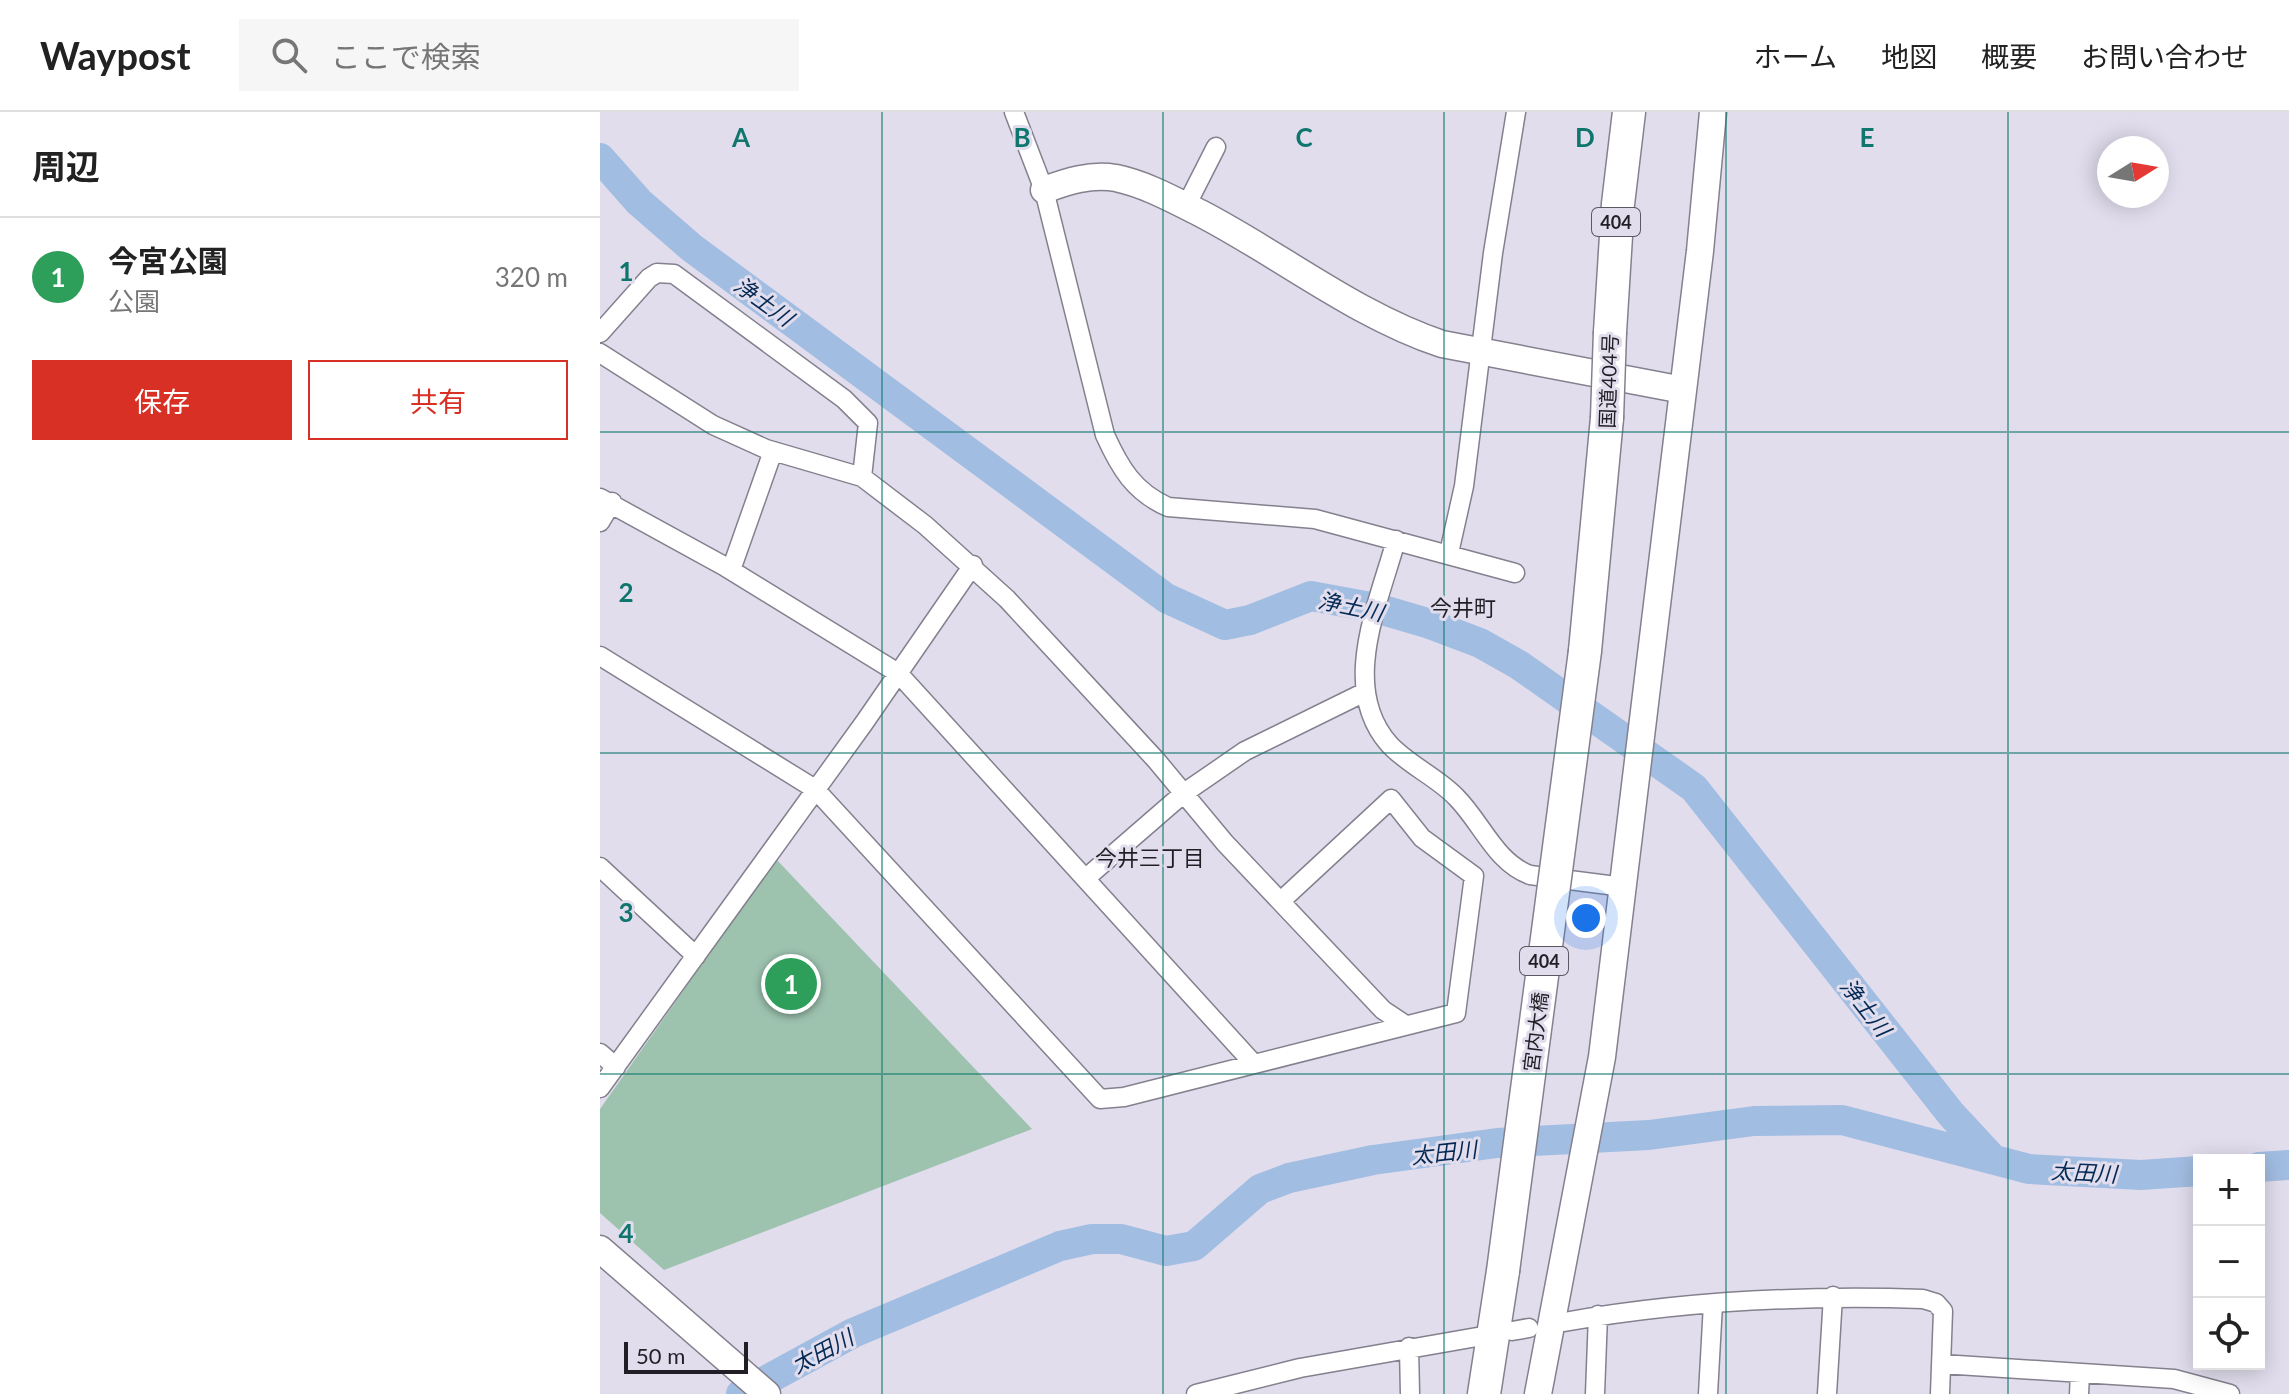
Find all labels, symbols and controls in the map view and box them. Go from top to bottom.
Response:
search box [239,19,799,91]
text: Waypost [40,32,191,78]
icon: search [267,33,311,77]
text: ここで検索 [331,38,481,74]
text: ホーム [1754,39,1837,73]
text: 地図 [1881,39,1937,73]
text: 概要 [1981,39,2037,73]
text: お問い合わせ [2081,39,2249,73]
text: A [731,121,751,153]
text: B [1013,121,1031,153]
text: C [1295,121,1313,153]
text: D [1575,121,1595,153]
text: E [1860,121,1874,153]
north arrow [2097,136,2169,208]
text: 周辺 [32,145,100,186]
road number: 404 [1592,208,1640,236]
text: 今宮公園 [108,242,228,278]
text: 1 [618,255,634,287]
text: 1 [50,261,66,293]
text: 320 m [495,261,568,293]
water label: 浄土川 [729,271,800,332]
text: 公園 [108,285,160,317]
street label: 国道404号 [1594,333,1622,429]
button: 保存 [32,360,292,440]
button: 共有 [308,360,568,440]
text: 2 [618,576,634,608]
water label: 浄土川 [1316,586,1388,626]
district label: 今井町 [1430,594,1496,621]
district label: 今井三丁目 [1095,844,1205,871]
text: 3 [618,896,634,928]
your location [1566,898,1606,938]
road number: 404 [1520,947,1568,975]
pin: 1 [765,954,817,1014]
water label: 浄土川 [1835,973,1898,1043]
street label: 宮内大橋 [1518,991,1552,1073]
water label: 太田川 [1410,1135,1480,1169]
map controls [2193,1154,2265,1370]
button: + [2193,1154,2265,1226]
water label: 太田川 [2050,1157,2120,1187]
text: 4 [618,1217,634,1249]
button: − [2193,1226,2265,1298]
button: locate [2193,1298,2265,1370]
water label: 太田川 [787,1323,859,1378]
scale bar [624,1338,748,1374]
text: 50 m [636,1342,685,1369]

